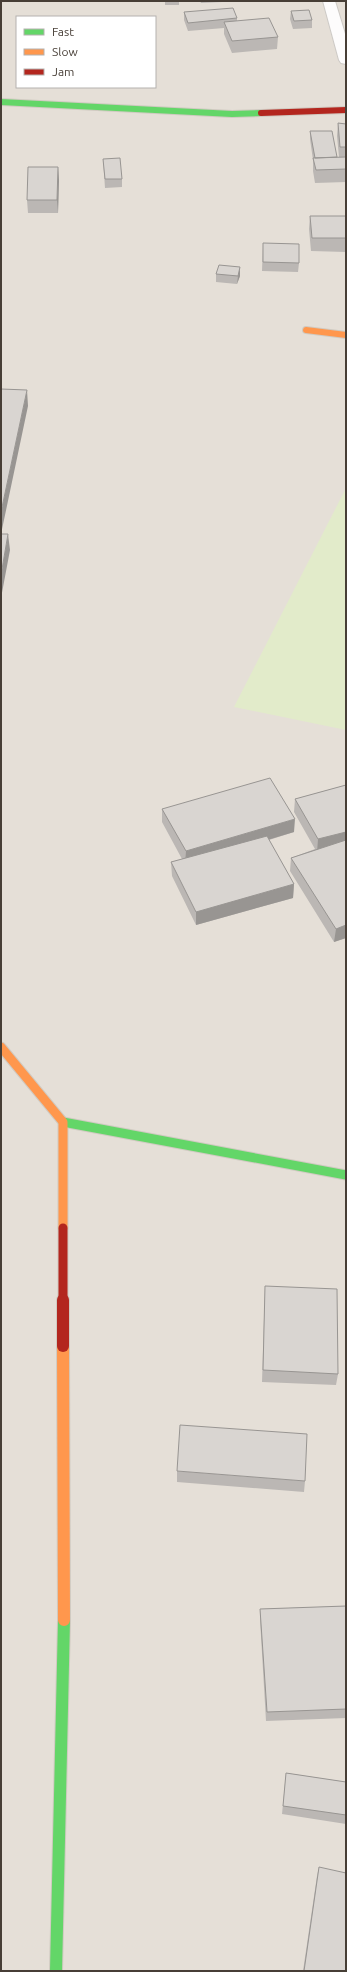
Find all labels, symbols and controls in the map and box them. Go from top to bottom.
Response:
legend [16,16,156,88]
text: Fast [52,25,74,38]
text: Slow [52,45,78,58]
text: Jam [52,65,74,78]

